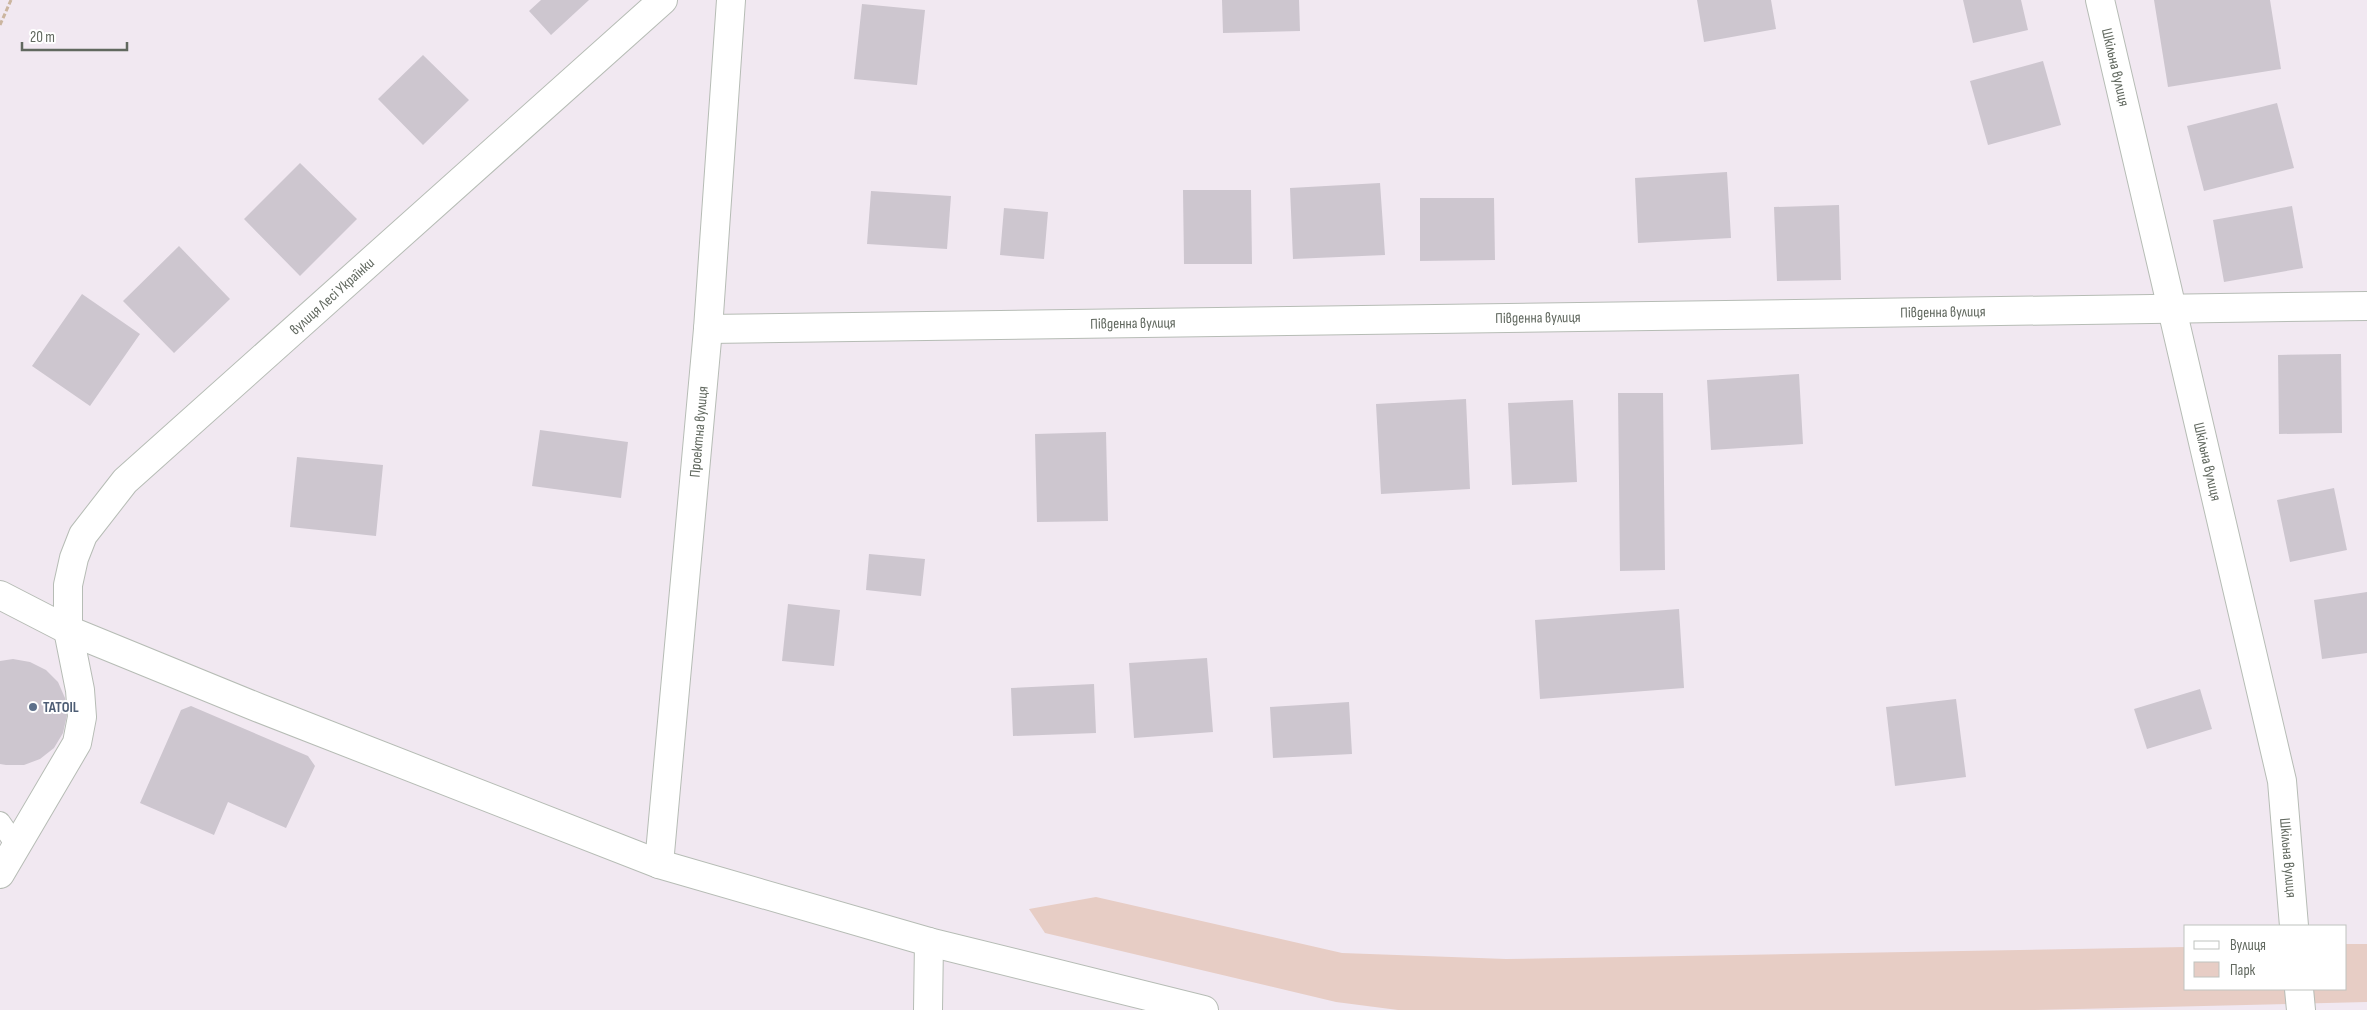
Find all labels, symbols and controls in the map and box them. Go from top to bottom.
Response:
scale bar [22,20,128,52]
street label: Шкільна вулиця [2097,26,2134,108]
text: 20 m [30,28,55,47]
street label: вулиця Лесі Українки [286,253,378,339]
street label: Південна вулиця [1900,302,1986,322]
street label: Південна вулиця [1495,307,1581,328]
street label: Південна вулиця [1090,313,1176,333]
street label: Проектна вулиця [685,385,712,478]
street label: Шкільна вулиця [2189,421,2226,503]
place label: TATOIL [43,698,79,717]
marker: TATOIL [27,701,39,713]
street label: Шкільна вулиця [2276,817,2301,899]
legend [2184,925,2347,990]
text: Вулиця [2230,936,2266,955]
text: Парк [2230,961,2256,980]

